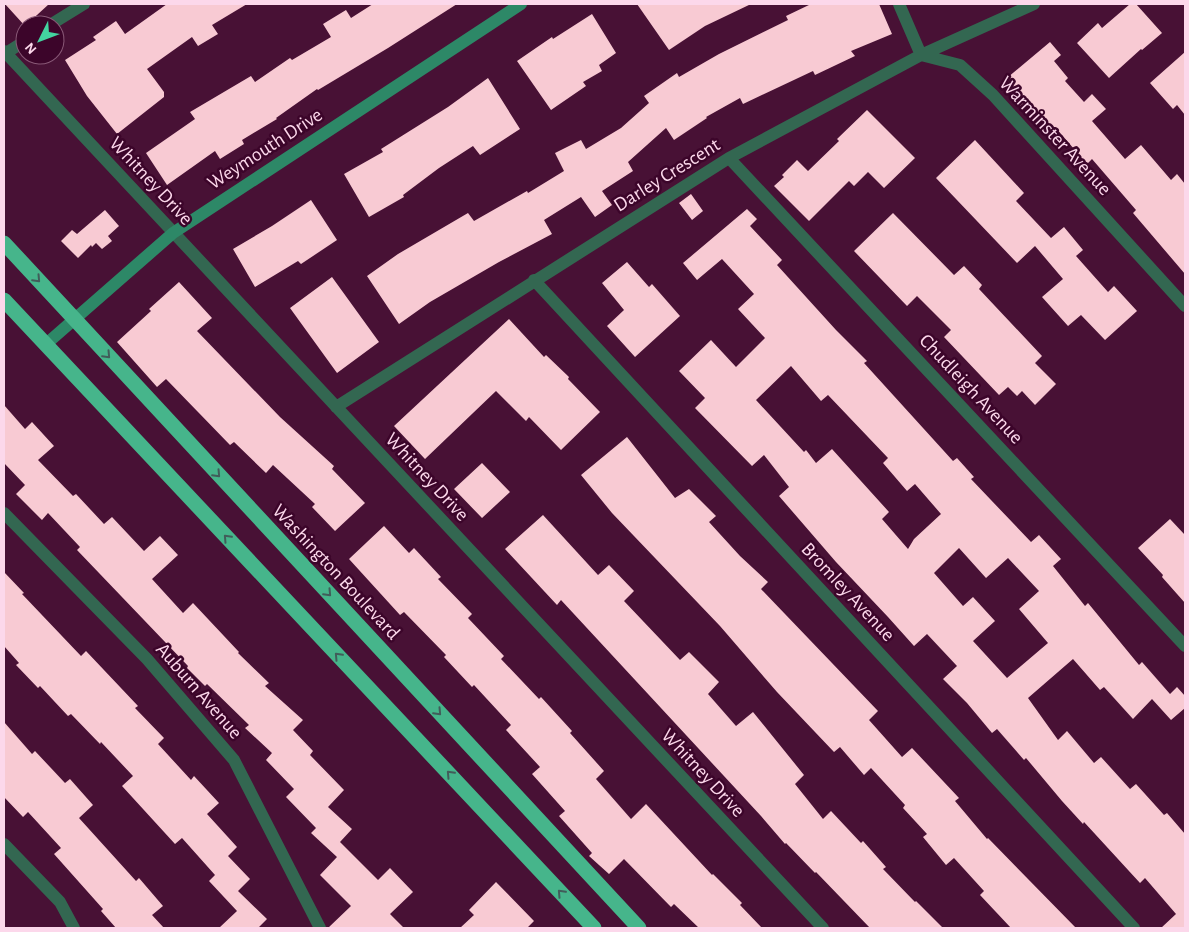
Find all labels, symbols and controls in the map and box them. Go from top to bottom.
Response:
north arrow [15,15,65,65]
text: N [23,40,40,56]
street label: Warminster Avenue [995,73,1115,199]
street label: Weymouth Drive [204,105,326,193]
street label: Whitney Drive [105,133,197,229]
street label: Darley Crescent [610,134,724,216]
one-way arrow [31,273,40,282]
street label: Chudleigh Avenue [915,330,1027,448]
one-way arrow [101,349,110,358]
street label: Whitney Drive [381,429,473,525]
one-way arrow [211,468,220,477]
street label: Washington Boulevard [268,501,404,643]
one-way arrow [224,535,233,544]
street label: Bromley Avenue [797,539,899,645]
one-way arrow [322,587,331,596]
street label: Auburn Avenue [152,639,246,743]
one-way arrow [335,653,344,662]
one-way arrow [432,706,441,715]
street label: Whitney Drive [657,725,749,821]
one-way arrow [447,771,456,780]
one-way arrow [558,889,567,898]

